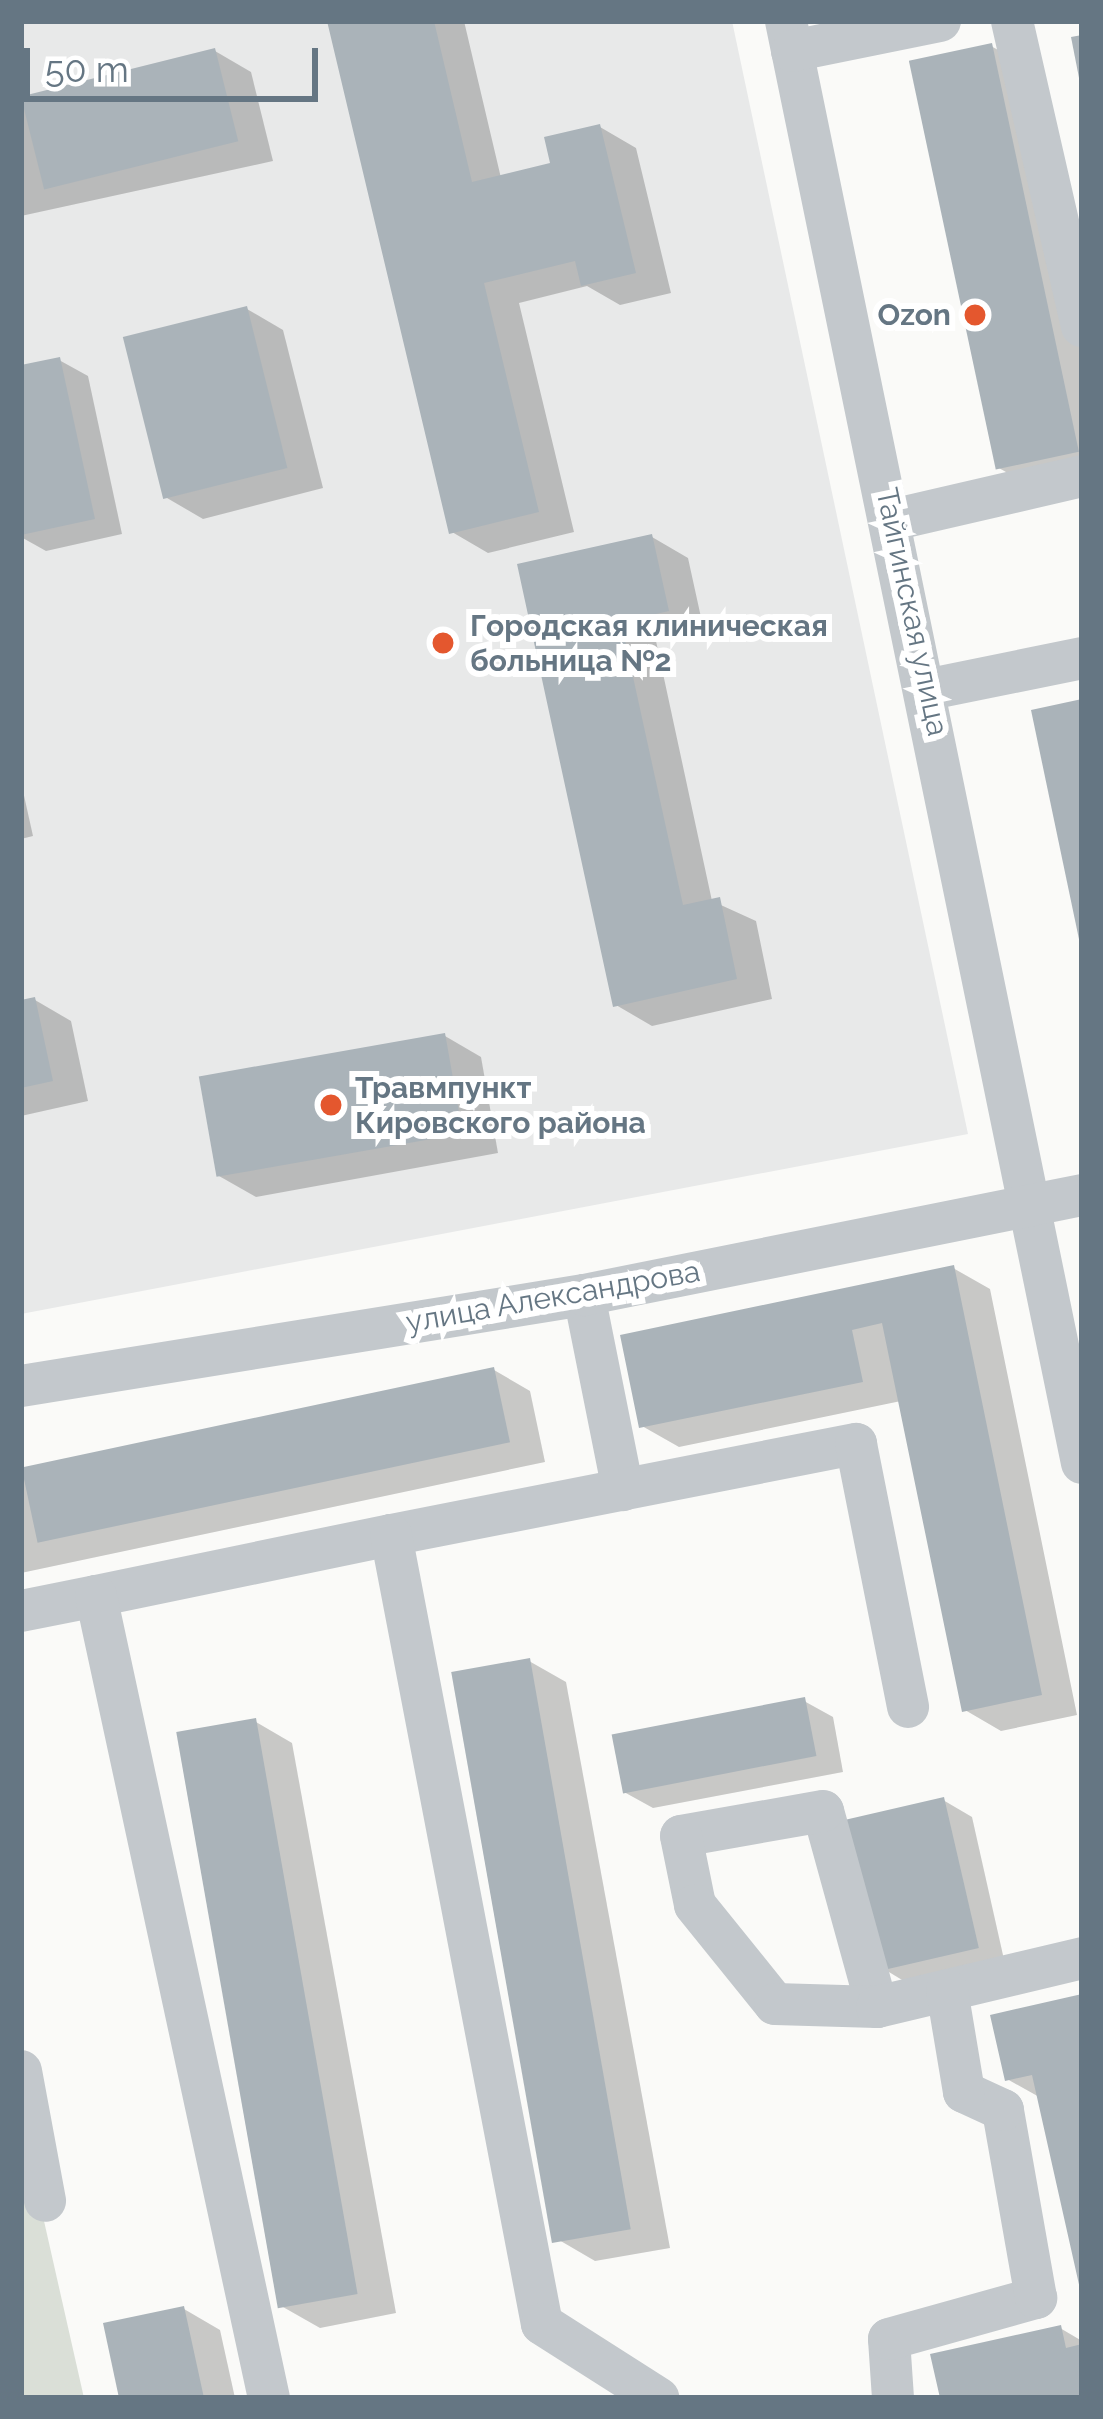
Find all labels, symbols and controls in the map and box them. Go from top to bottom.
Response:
scale bar [30,24,324,98]
text: 50 m [45,48,129,90]
place label: Ozon [878,297,951,333]
marker: Ozon [962,302,988,328]
street label: Тайгинская улица [868,484,956,740]
place label: Городская клиническая больница №2 [470,608,828,678]
marker: Городская клиническая больница №2 [427,627,459,659]
place label: Травмпункт Кировского района [355,1070,646,1140]
marker: Травмпункт Кировского района [318,1092,344,1118]
street label: улица Александрова [403,1253,703,1341]

